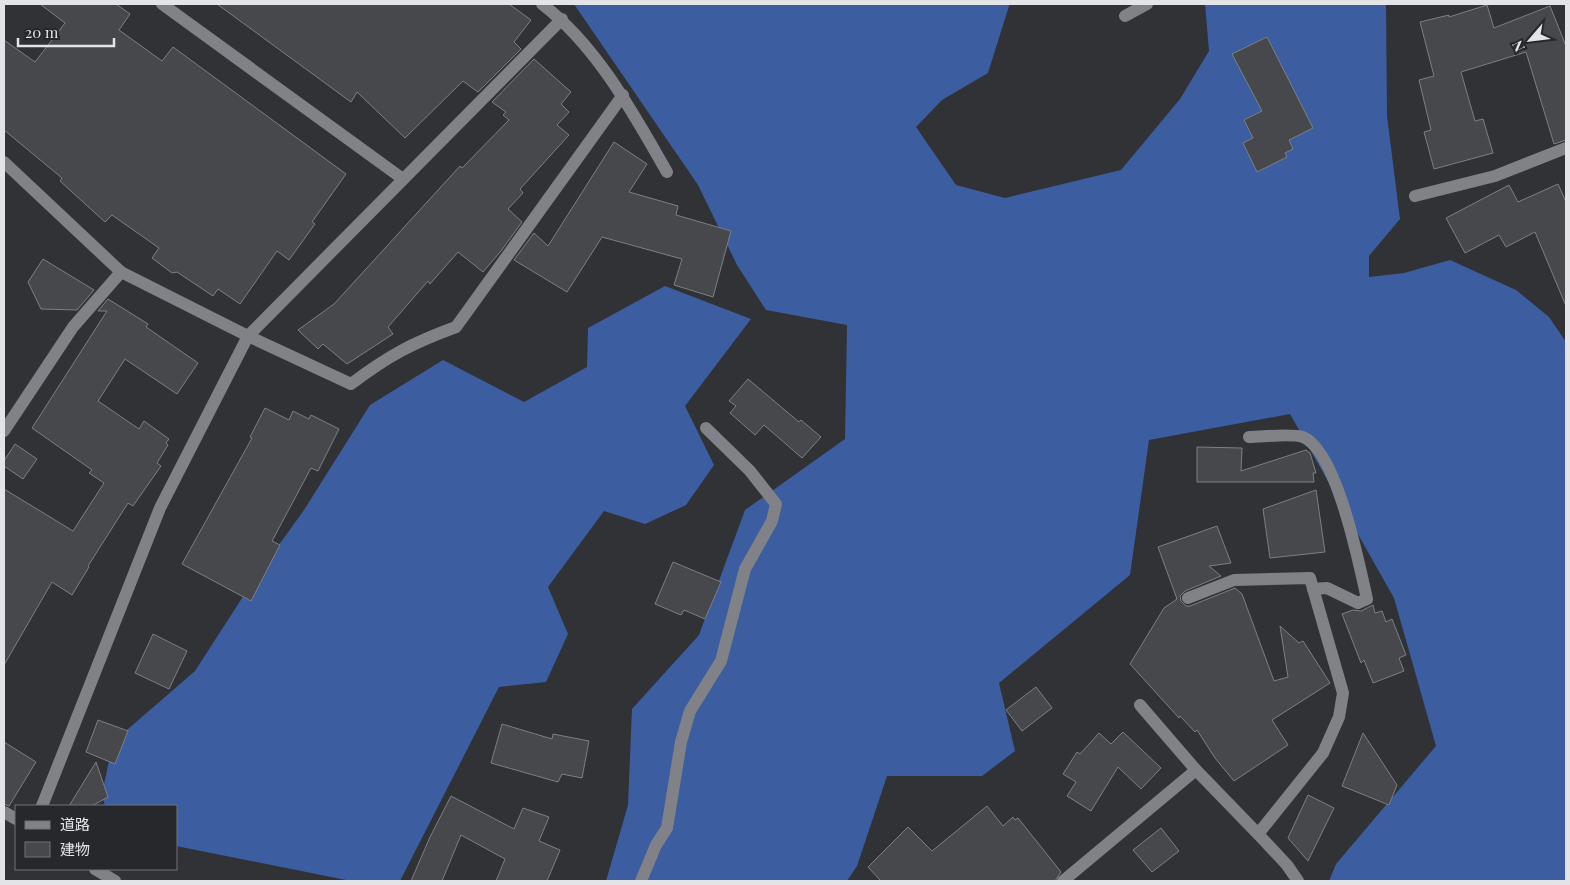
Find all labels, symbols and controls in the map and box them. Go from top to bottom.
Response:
scale bar [18,15,114,47]
north arrow [1505,15,1555,65]
text: 20 m [25,22,59,42]
text: N [1507,37,1529,55]
legend [15,805,178,870]
text: 道路 [60,814,90,834]
text: 建物 [60,839,90,859]

